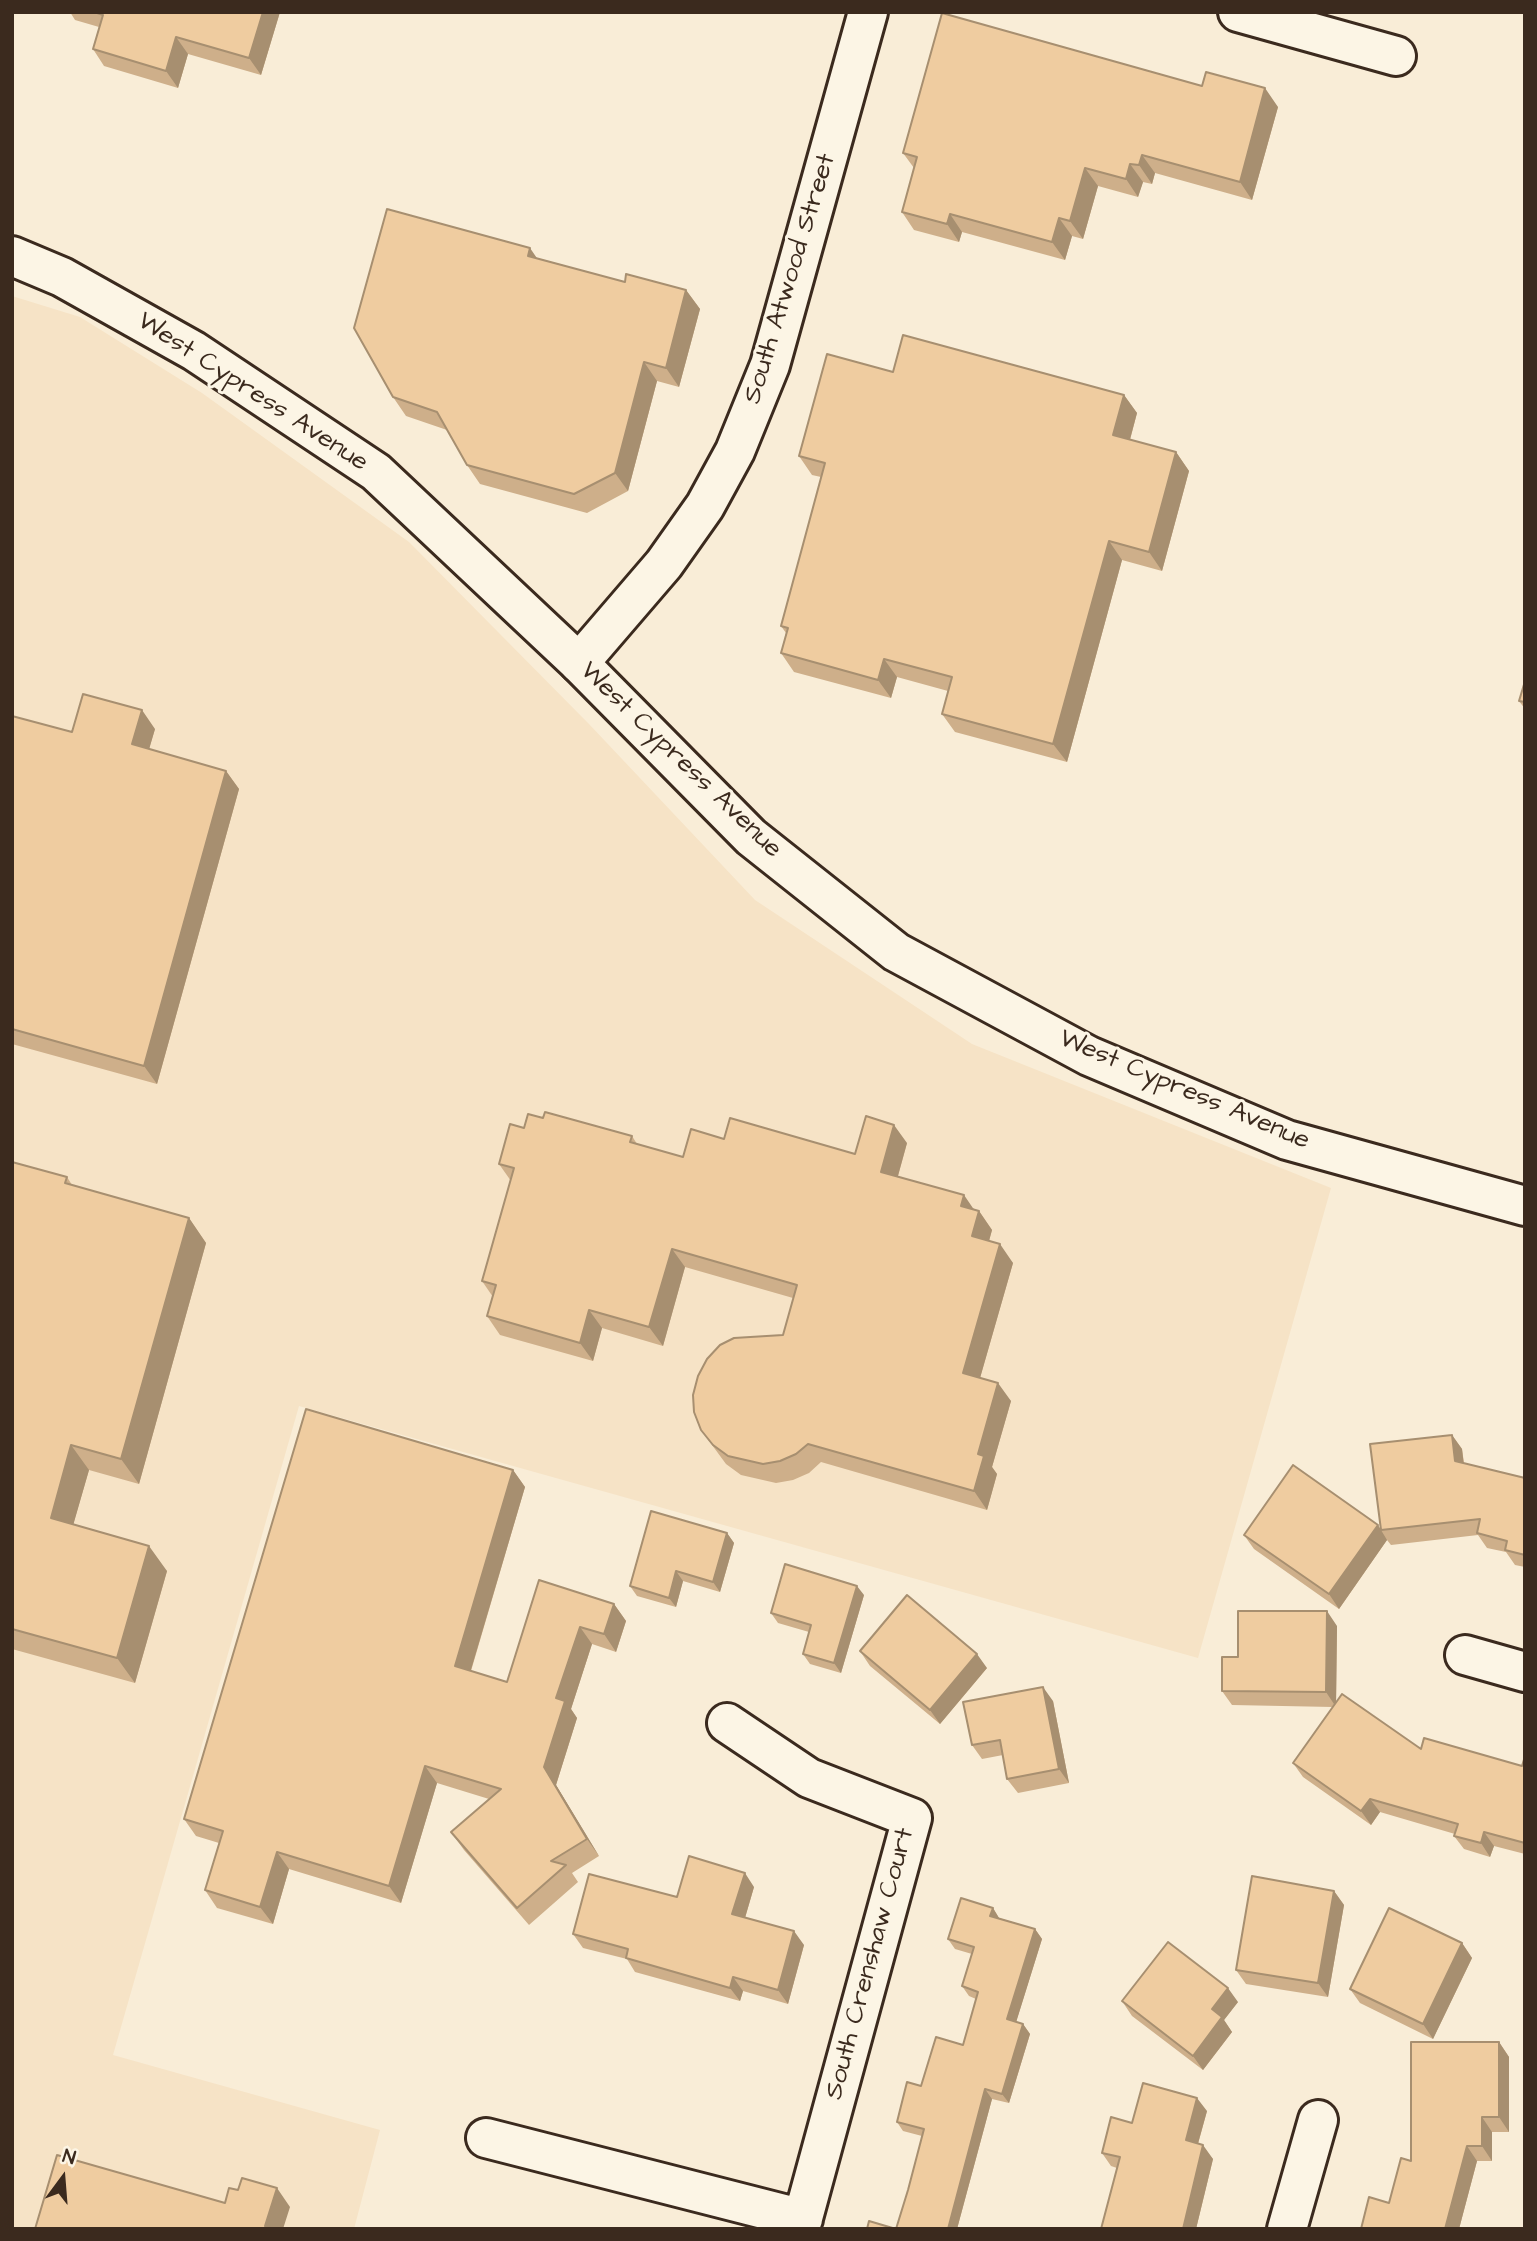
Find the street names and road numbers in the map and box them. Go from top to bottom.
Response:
street label: South Atwood Street [738,150,844,408]
street label: West Cypress Avenue [131,307,373,479]
street label: West Cypress Avenue [572,656,788,866]
street label: West Cypress Avenue [1054,1024,1314,1158]
street label: South Crenshaw Court [820,1825,922,2103]

